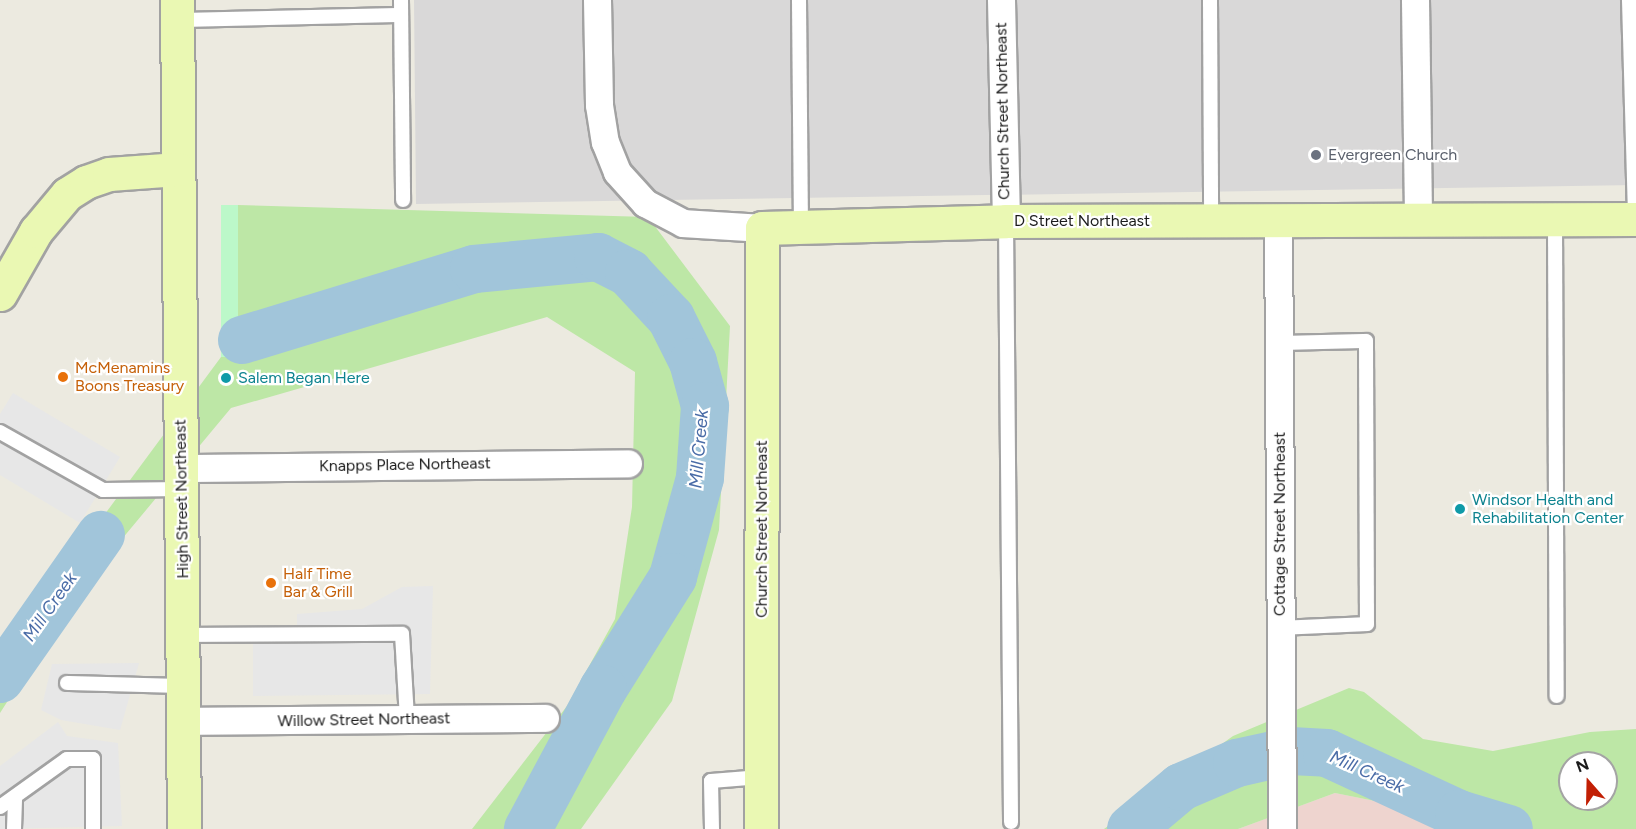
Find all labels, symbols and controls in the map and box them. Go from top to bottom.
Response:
street label: Church Street Northeast [992,22,1014,200]
place label: Evergreen Church [1328,145,1457,165]
marker: Evergreen Church [1309,148,1323,162]
street label: D Street Northeast [1014,211,1150,231]
place label: McMenamins Boons Treasury [75,358,184,396]
place label: Salem Began Here [238,368,370,388]
marker: McMenamins Boons Treasury [56,370,70,384]
marker: Salem Began Here [219,371,233,385]
water label: Mill Creek [685,409,713,489]
street label: High Street Northeast [171,419,193,579]
street label: Cottage Street Northeast [1270,432,1290,616]
street label: Church Street Northeast [752,440,772,618]
street label: Knapps Place Northeast [319,454,491,476]
place label: Windsor Health and Rehabilitation Center [1472,490,1624,528]
marker: Windsor Health and Rehabilitation Center [1453,502,1467,516]
place label: Half Time Bar & Grill [283,564,353,602]
water label: Mill Creek [18,568,82,646]
marker: Half Time Bar & Grill [264,576,278,590]
street label: Willow Street Northeast [277,709,451,731]
water label: Mill Creek [1326,746,1408,798]
north arrow [1558,751,1618,811]
text: N [1573,754,1591,777]

